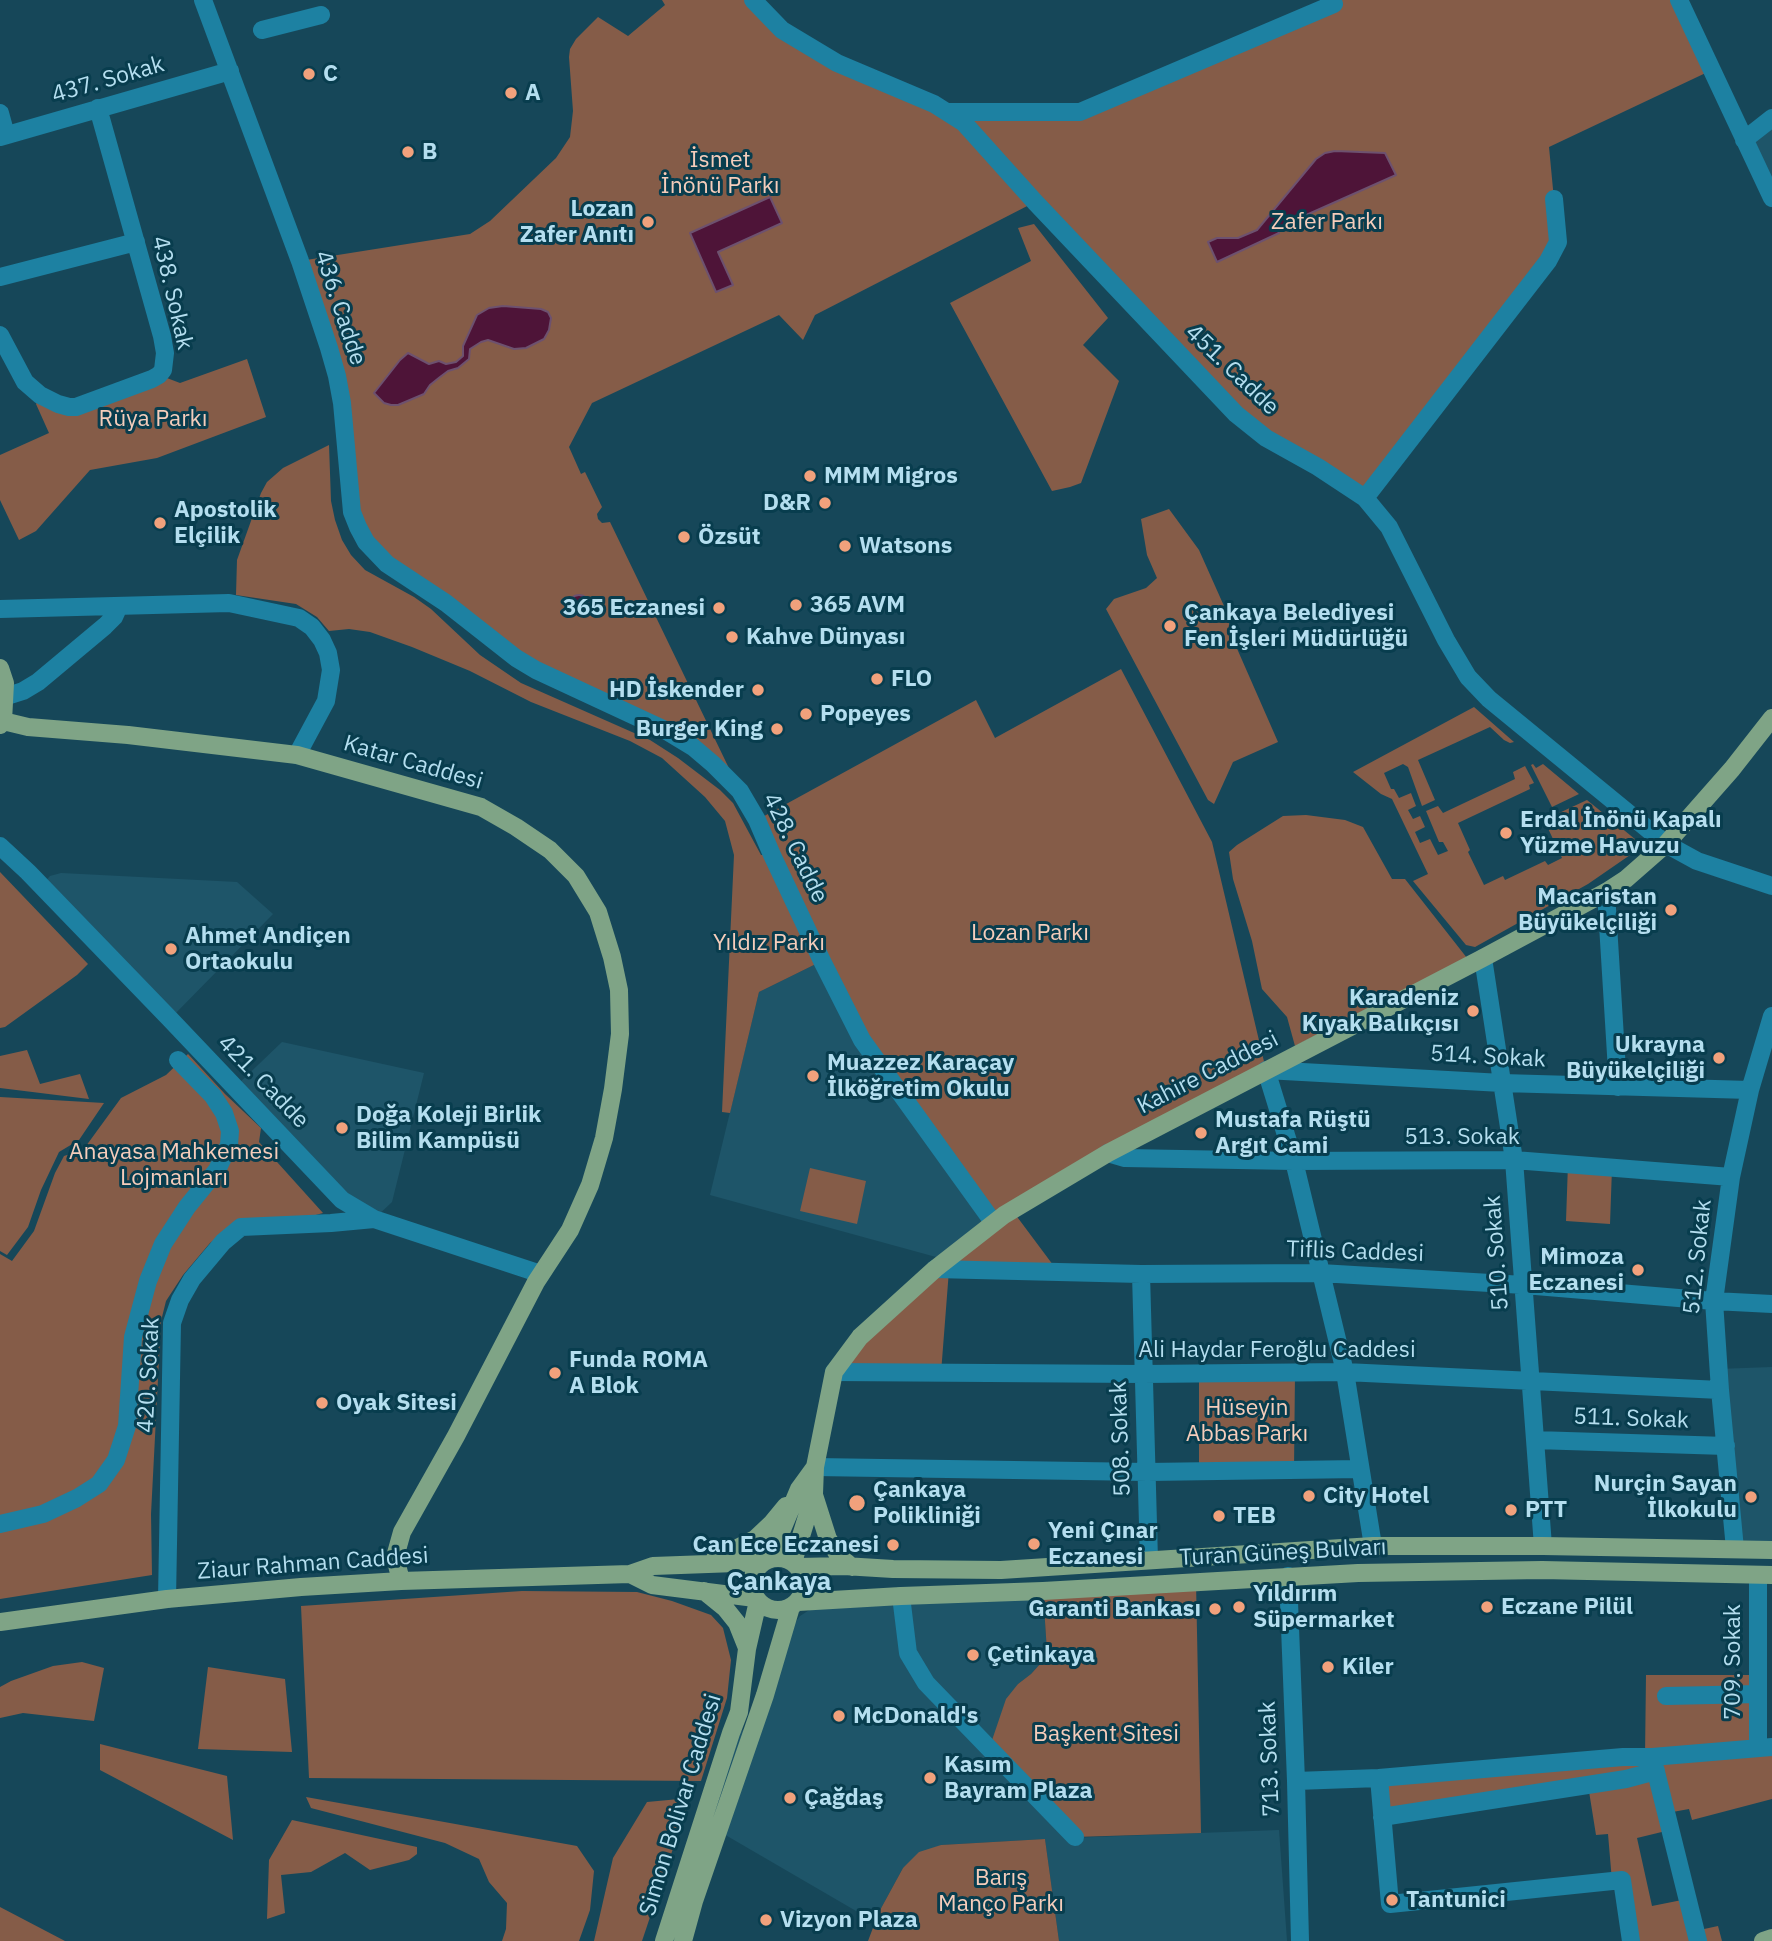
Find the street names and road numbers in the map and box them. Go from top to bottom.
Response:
street label: 437. Sokak [49,51,167,109]
street label: 438. Sokak [146,234,198,352]
street label: 436. Cadde [308,247,372,369]
street label: 451. Cadde [1180,319,1284,421]
street label: Katar Caddesi [340,730,486,796]
street label: 428. Cadde [757,788,833,908]
street label: Kahire Caddesi [1133,1026,1283,1120]
street label: 421. Cadde [212,1030,314,1134]
street label: 514. Sokak [1429,1040,1547,1074]
street label: 513. Sokak [1404,1123,1520,1151]
street label: 510. Sokak [1479,1194,1515,1312]
street label: 512. Sokak [1678,1198,1718,1316]
street label: Tiflis Caddesi [1286,1236,1424,1268]
street label: 420. Sokak [132,1316,166,1434]
street label: Ali Haydar Feroğlu Caddesi [1138,1336,1416,1364]
street label: 508. Sokak [1105,1381,1137,1497]
street label: 511. Sokak [1573,1403,1689,1435]
street label: Turan Güneş Bulvarı [1179,1534,1387,1572]
street label: Ziaur Rahman Caddesi [196,1542,430,1586]
street label: 709. Sokak [1719,1604,1747,1720]
street label: Simon Bolivar Caddesi [634,1691,728,1919]
street label: 713. Sokak [1254,1701,1286,1817]

